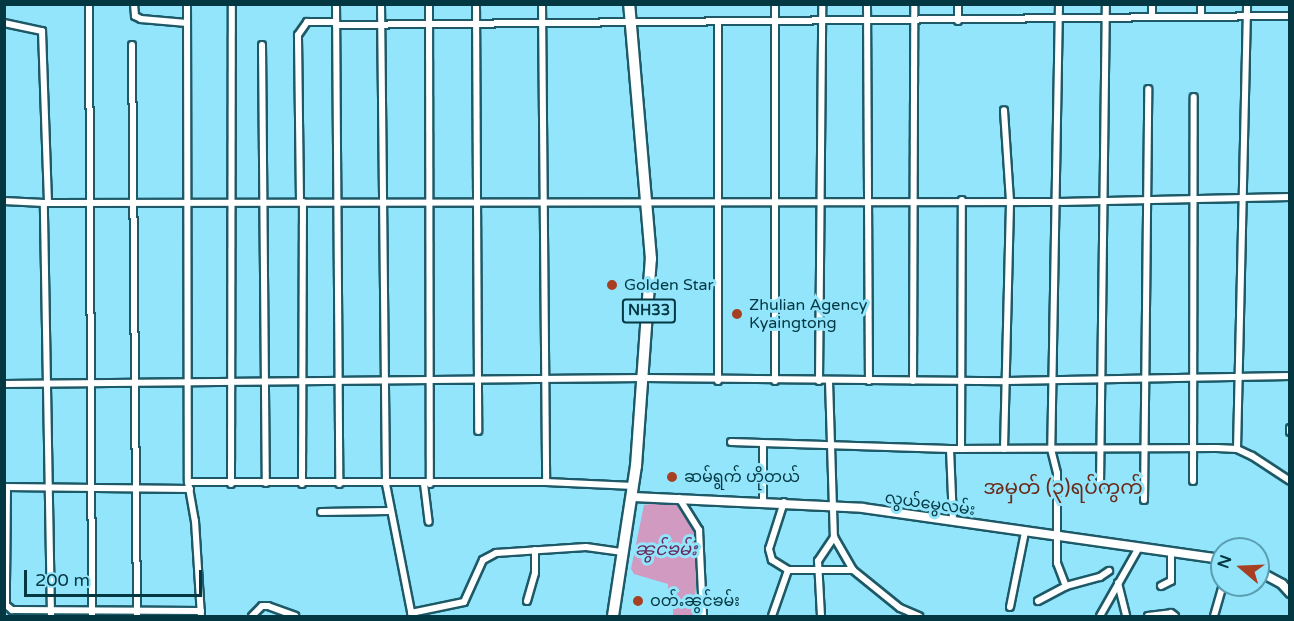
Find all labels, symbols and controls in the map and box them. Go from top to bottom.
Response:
place label: Golden Star [624,275,714,295]
marker: Golden Star [605,278,619,292]
place label: Zhulian Agency Kyaingtong [749,295,867,333]
road number: NH33 [620,299,678,323]
marker: Zhulian Agency Kyaingtong [730,307,744,321]
place label: ဆမ်ရွက် ဟိုတယ် [684,467,800,487]
marker: ဆမ်ရွက် ဟိုတယ် [665,470,679,484]
district label: အမှတ် (၃)ရပ်ကွက် [983,476,1143,500]
street label: လွယ်မွေလမ်း [884,488,976,520]
north arrow [1210,537,1270,597]
water label: ၼွင်ၶမ်း [635,538,697,560]
text: N [1213,552,1236,571]
scale bar [27,558,206,596]
text: 200 m [35,569,90,591]
place label: ဝတ်ႉၼွင်ၶမ်း [650,591,740,611]
marker: ဝတ်ႉၼွင်ၶမ်း [631,594,645,608]

